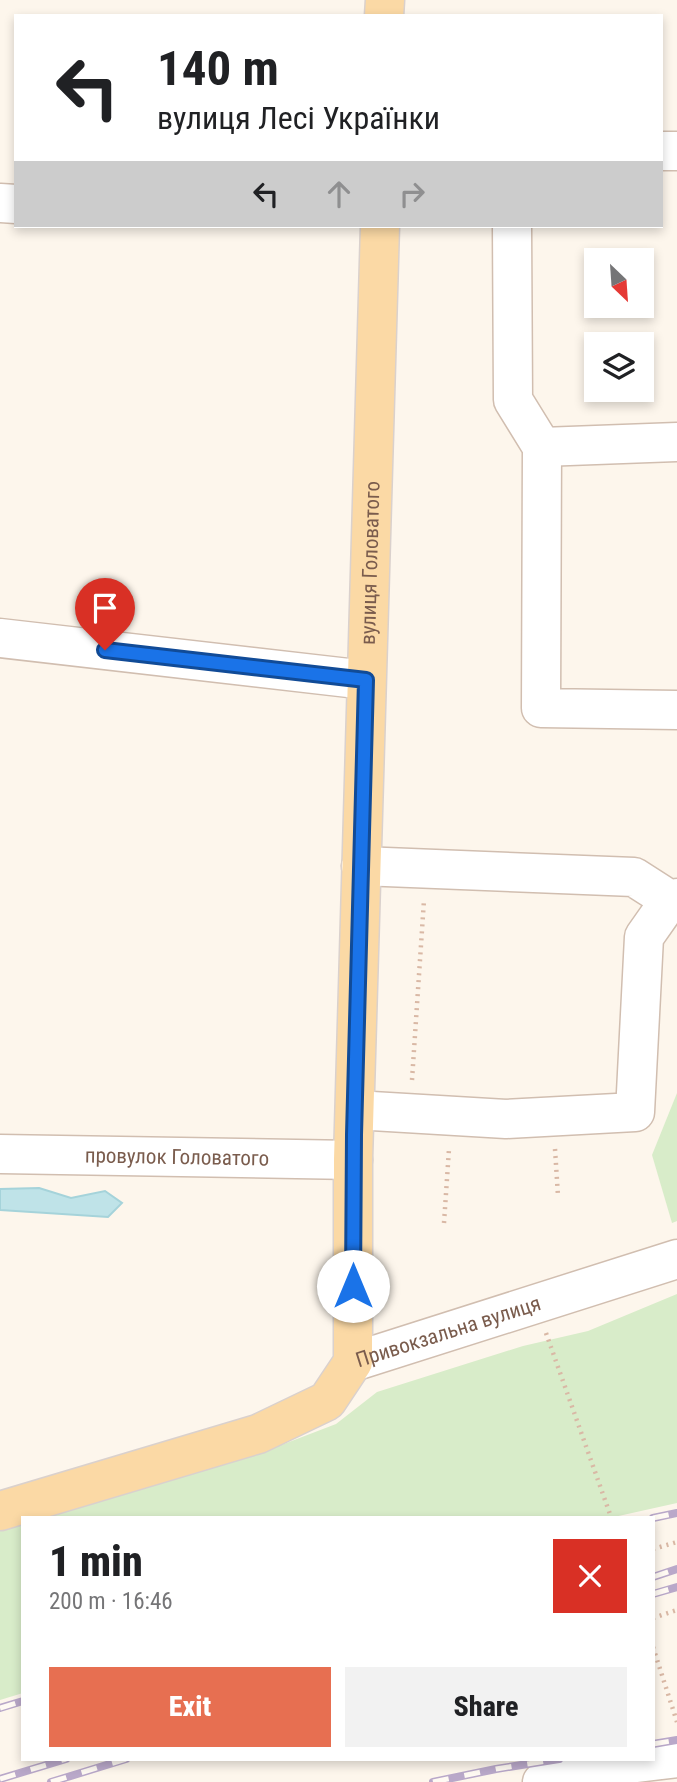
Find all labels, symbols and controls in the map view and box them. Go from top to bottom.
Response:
text: 140 m [157,40,279,97]
icon: left [42,42,133,133]
text: вулиця Лесі Українки [157,99,440,137]
icon: left [247,175,285,213]
icon: ahead [320,175,358,213]
icon: right [393,175,431,213]
north arrow [584,248,654,318]
map controls [584,248,654,402]
button: layers [584,332,654,402]
street label: вулиця Головатого [356,481,385,645]
pin [75,578,135,650]
icon: arrive [86,589,124,627]
street label: провулок Головатого [85,1143,269,1171]
position arrow [316,1249,390,1323]
street label: Привокзальна вулиця [353,1291,544,1372]
text: 1 min [49,1537,143,1586]
button: close [553,1539,627,1613]
text: 200 m · 16:46 [49,1588,173,1615]
button: Exit [49,1667,331,1747]
button: Share [345,1667,627,1747]

